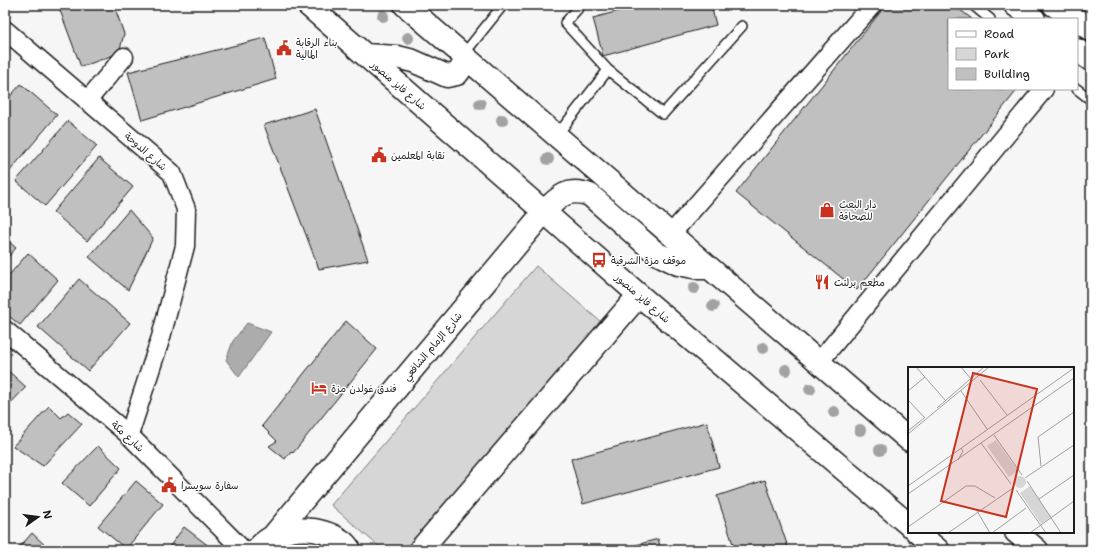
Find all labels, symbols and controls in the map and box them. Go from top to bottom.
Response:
legend [948,18,1078,90]
text: Road [984,26,1015,42]
place label: بناء الرقابة المالية [296,36,337,61]
public building icon: بناء الرقابة المالية [275,39,293,57]
text: Park [984,46,1010,62]
street label: شارع فايز منصور [367,57,429,114]
text: Building [984,66,1030,82]
street label: شارع الدوحة [121,129,170,174]
public building icon: نقابة المعلمين [370,146,388,164]
place label: نقابة المعلمين [391,149,445,162]
place label: دار البعث للصحافة [839,198,877,223]
shop icon: دار البعث للصحافة [818,201,836,219]
bus stop icon: موقف مزة الشرقية [590,251,608,269]
place label: موقف مزة الشرقية [611,254,686,267]
street label: شارع فايز منصور [611,270,673,327]
restaurant icon: مطعم برلنت [813,273,831,291]
place label: مطعم برلنت [834,276,885,290]
street label: شارع الإمام الشافعي [400,309,467,385]
inset map [908,367,1074,533]
hotel icon: فندق غولدن مزة [310,379,328,397]
place label: فندق غولدن مزة [331,382,397,395]
street label: شارع مكة [108,418,147,456]
public building icon: سفارة سويسرا [160,476,178,494]
place label: سفارة سويسرا [181,479,239,492]
north arrow [18,497,58,537]
text: N [39,509,56,521]

